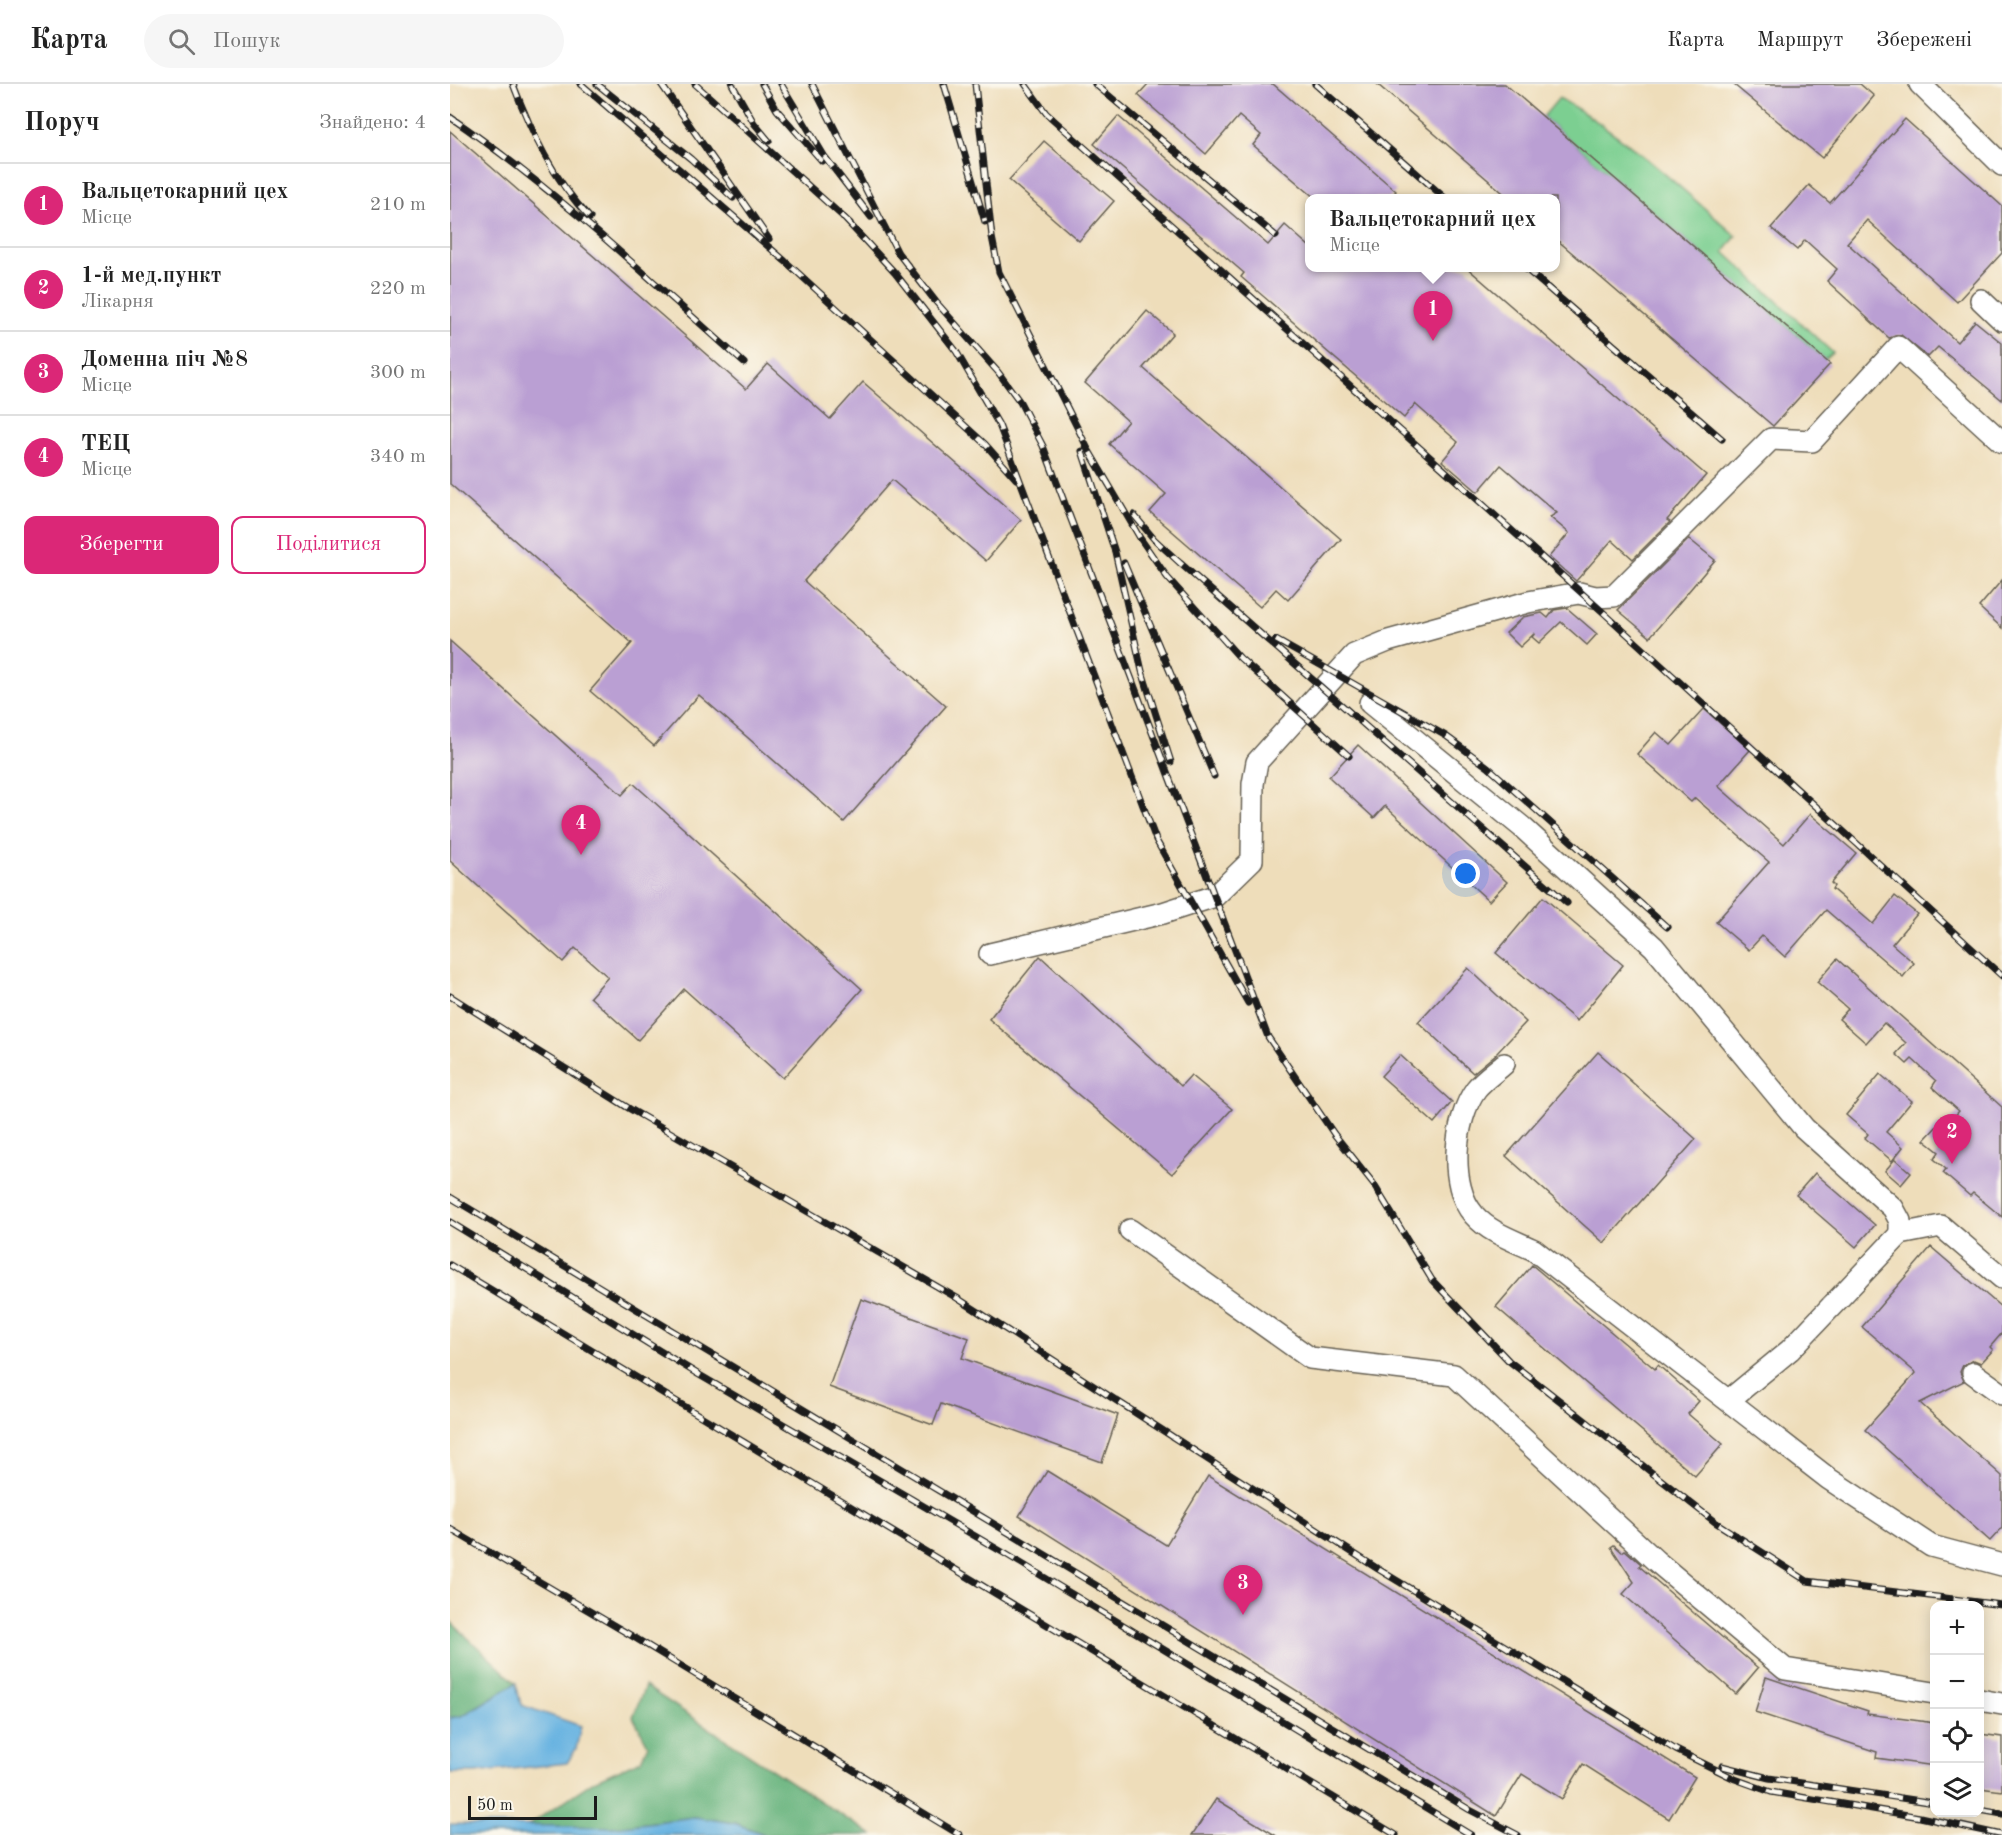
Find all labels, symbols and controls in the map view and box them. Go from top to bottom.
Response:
search box [144,14,564,68]
icon: search [165,25,198,58]
text: Карта [30,27,108,55]
text: Пошук [213,30,281,52]
text: Карта [1667,30,1724,51]
text: Маршрут [1757,30,1843,51]
text: Збережені [1876,30,1972,51]
text: Поруч [24,110,100,136]
text: Знайдено: 4 [319,113,426,133]
text: Вальцетокарний цех [81,181,288,203]
popup [1305,194,1560,272]
text: 1 [38,195,49,215]
text: 210 m [370,195,426,215]
text: Місце [81,208,132,228]
text: Вальцетокарний цех [1329,209,1536,231]
text: Місце [1329,236,1380,256]
text: 1-й мед.пункт [81,265,221,287]
text: 2 [38,279,49,299]
text: 220 m [370,279,426,299]
text: Лікарня [81,292,154,312]
pin: 1 [1414,292,1452,341]
text: Доменна піч №8 [81,349,248,371]
text: 3 [38,363,49,383]
text: 300 m [370,363,426,383]
text: Місце [81,376,132,396]
text: ТЕЦ [81,433,130,455]
text: 4 [38,447,49,467]
text: 340 m [370,447,426,467]
text: Місце [81,460,132,480]
button: Зберегти [24,516,219,574]
button: Поділитися [231,516,426,574]
pin: 4 [562,806,600,855]
your location [1451,859,1480,888]
pin: 2 [1932,1114,1972,1164]
pin: 3 [1224,1566,1262,1615]
map controls [1930,1601,1984,1817]
button: + [1930,1601,1984,1655]
button: − [1930,1655,1984,1709]
button: locate [1930,1709,1984,1763]
button: layers [1930,1763,1984,1817]
scale bar [468,1793,597,1820]
text: 50 m [477,1798,513,1814]

